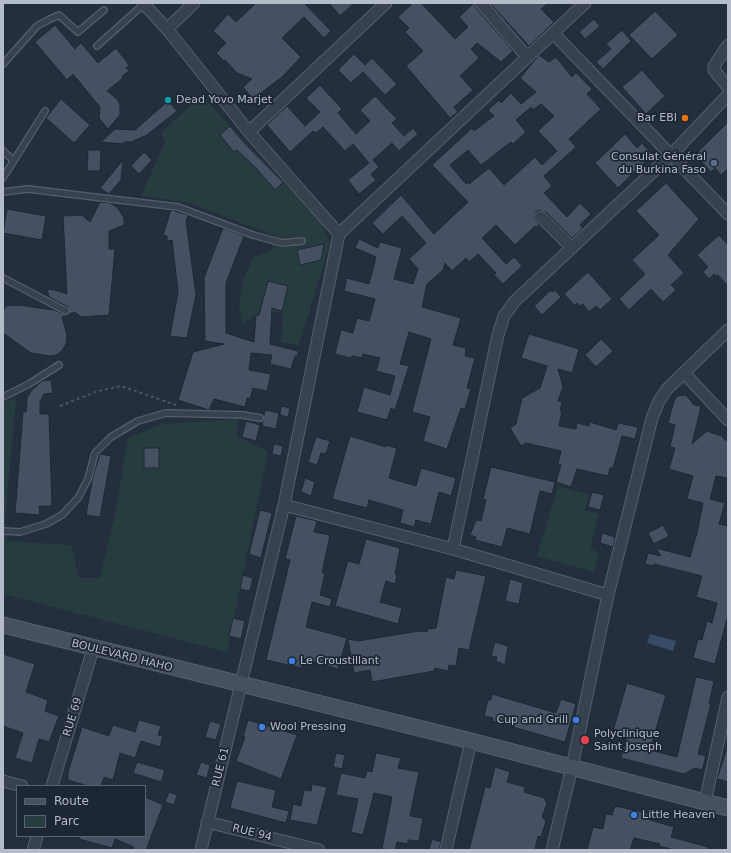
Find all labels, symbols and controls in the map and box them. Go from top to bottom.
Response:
place label: Dead Yovo Marjet [176,93,272,107]
marker: Dead Yovo Marjet [163,95,173,105]
place label: Bar EBI [637,111,677,125]
marker: Bar EBI [680,113,690,123]
place label: Consulat Général du Burkina Faso [611,150,706,176]
marker: Consulat Général du Burkina Faso [709,158,719,168]
street label: BOULEVARD HAHO [70,637,174,675]
place label: Le Croustillant [300,654,379,668]
marker: Le Croustillant [287,656,297,666]
street label: RUE 69 [61,696,85,738]
place label: Cup and Grill [496,713,568,727]
marker: Cup and Grill [571,715,581,725]
place label: Wool Pressing [270,720,346,734]
marker: Wool Pressing [257,722,267,732]
place label: Polyclinique Saint Joseph [594,727,662,753]
marker: Polyclinique Saint Joseph [579,734,591,746]
street label: RUE 61 [210,746,232,788]
legend [16,785,146,837]
text: Route [54,794,89,808]
place label: Little Heaven [642,808,715,822]
marker: Little Heaven [629,810,639,820]
text: Parc [54,814,79,828]
street label: RUE 94 [231,822,273,844]

